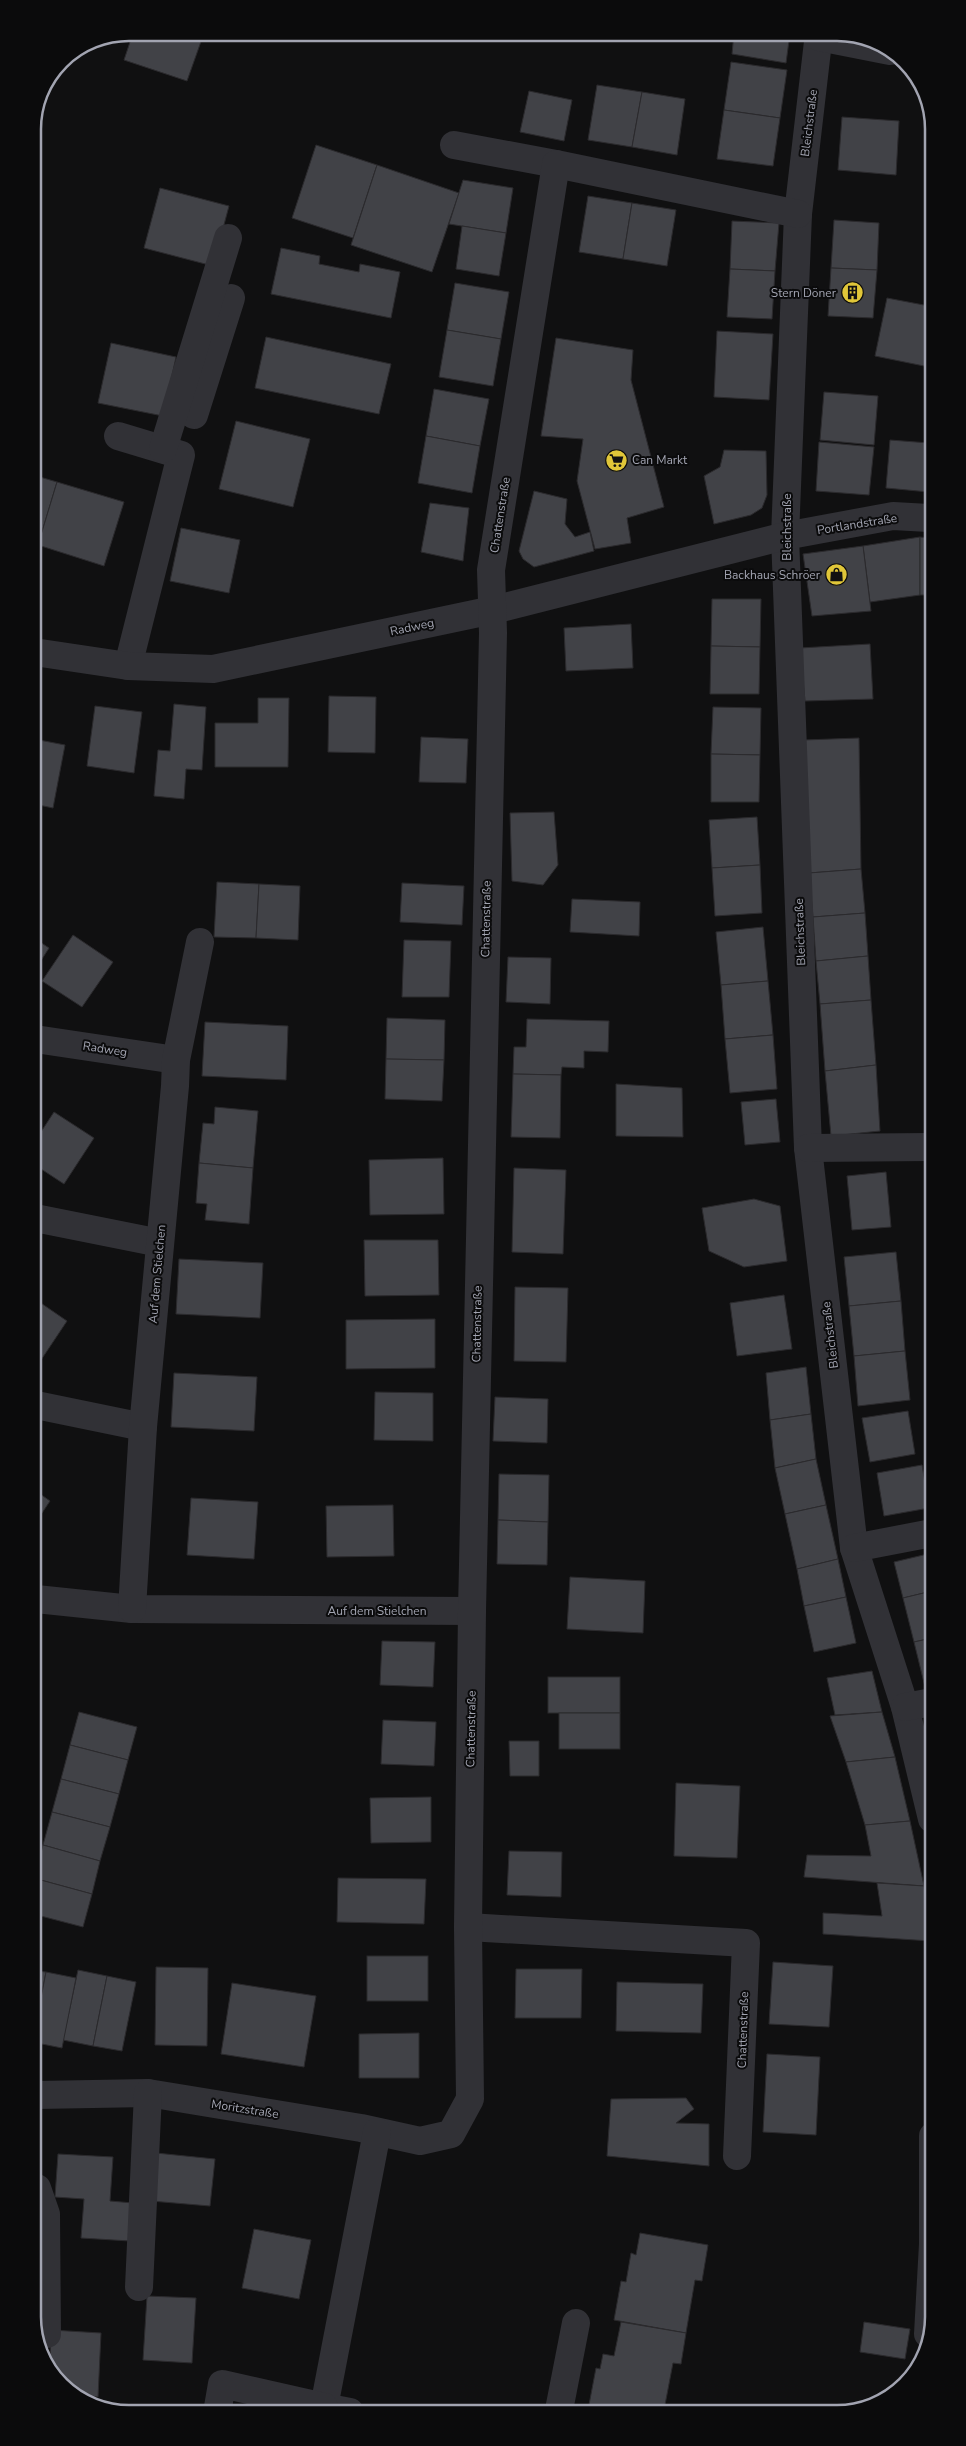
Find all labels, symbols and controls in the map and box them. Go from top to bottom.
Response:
street label: Bleichstraße [797,89,821,157]
building icon: Stern Döner [840,281,864,305]
place label: Stern Döner [771,285,837,301]
supermarket icon: Can Markt [604,448,628,472]
place label: Can Markt [632,452,688,468]
street label: Chattenstraße [486,476,514,554]
street label: Bleichstraße [779,493,795,561]
street label: Portlandstraße [816,510,898,538]
shop icon: Backhaus Schröer [824,563,848,587]
place label: Backhaus Schröer [724,567,821,583]
street label: Radweg [388,615,436,639]
street label: Chattenstraße [477,880,495,958]
street label: Bleichstraße [791,898,809,966]
street label: Radweg [82,1038,128,1060]
street label: Auf dem Stielchen [145,1224,169,1324]
street label: Chattenstraße [468,1285,486,1363]
street label: Bleichstraße [818,1301,842,1369]
street label: Auf dem Stielchen [327,1603,427,1619]
street label: Chattenstraße [462,1690,480,1768]
street label: Chattenstraße [734,1991,752,2069]
street label: Moritzstraße [210,2096,280,2122]

